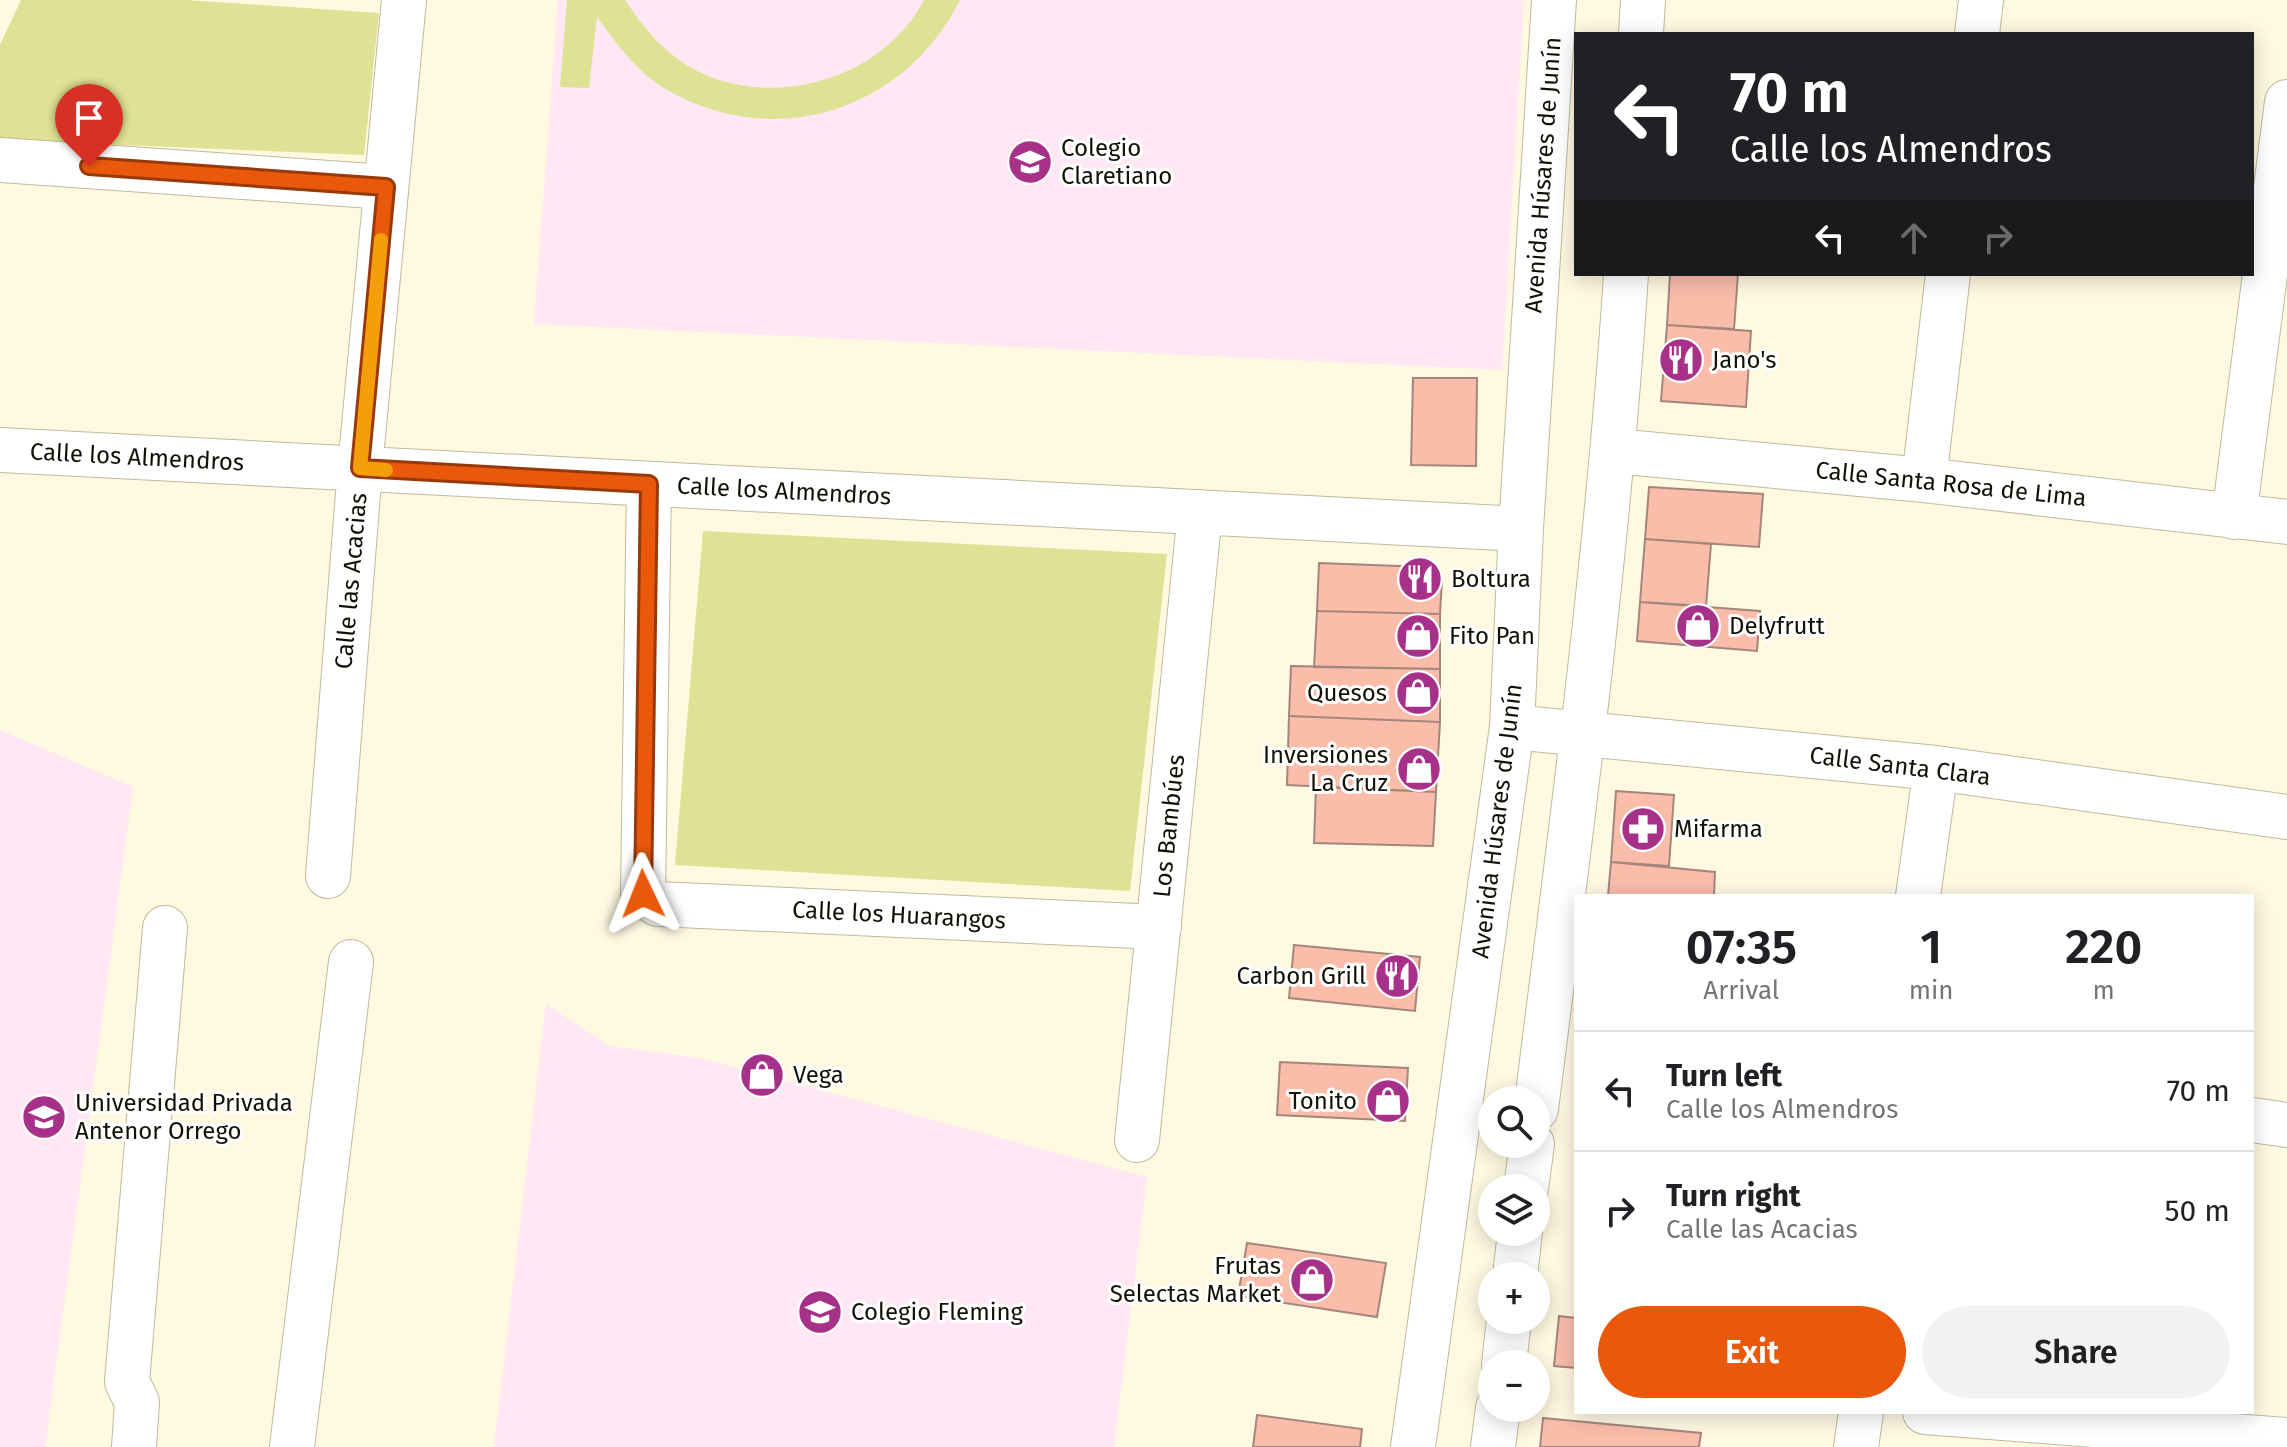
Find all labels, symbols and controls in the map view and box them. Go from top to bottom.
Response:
street label: Avenida Húsares de Junín [1519,36,1567,314]
text: 70 m [1730,60,1849,127]
icon: left [1598,64,1702,168]
pin [55,84,123,166]
icon: arrive [67,96,111,140]
text: Calle los Almendros [1730,128,2052,172]
place label: Colegio Claretiano [1061,134,1172,190]
school or university icon: Colegio Claretiano [1006,138,1054,186]
icon: left [1808,216,1852,260]
icon: ahead [1892,216,1936,260]
icon: right [1976,216,2020,260]
restaurant icon: Jano's [1657,336,1705,384]
place label: Jano's [1712,346,1776,374]
street label: Calle los Almendros [29,437,245,477]
street label: Calle Santa Rosa de Lima [1814,456,2088,512]
street label: Calle los Almendros [676,471,892,511]
street label: Calle las Acacias [329,492,373,670]
restaurant icon: Boltura [1396,555,1444,603]
place label: Boltura [1451,565,1531,593]
shop icon: Delyfrutt [1674,602,1722,650]
shop icon: Fito Pan [1394,612,1442,660]
place label: Delyfrutt [1729,612,1825,640]
place label: Fito Pan [1449,622,1535,650]
shop icon: Quesos [1394,669,1442,717]
place label: Quesos [1307,679,1387,707]
street label: Avenida Húsares de Junín [1466,682,1528,960]
place label: Inversiones La Cruz [1263,741,1388,797]
street label: Calle Santa Clara [1808,741,1992,791]
shop icon: Inversiones La Cruz [1395,745,1443,793]
street label: Los Bambúes [1148,753,1190,899]
pharmacy icon: Mifarma [1619,805,1667,853]
place label: Mifarma [1674,815,1763,843]
position arrow [601,852,685,936]
street label: Calle los Huarangos [791,895,1007,935]
text: 07:35 [1686,918,1797,976]
text: 1 [1920,918,1942,976]
text: 220 [2065,918,2142,976]
restaurant icon: Carbon Grill [1373,952,1421,1000]
place label: Carbon Grill [1237,962,1366,990]
text: Arrival [1703,975,1779,1006]
text: min [1909,975,1954,1006]
text: m [2093,975,2115,1006]
shop icon: Vega [738,1051,786,1099]
text: Turn left [1666,1058,1782,1094]
place label: Vega [793,1061,844,1089]
icon: left [1598,1069,1642,1113]
text: 70 m [2167,1073,2230,1109]
shop icon: Tonito [1364,1077,1412,1125]
map controls [1478,1086,1550,1422]
button: search [1478,1086,1550,1158]
place label: Tonito [1289,1087,1357,1115]
place label: Universidad Privada Antenor Orrego [75,1089,293,1145]
school or university icon: Universidad Privada Antenor Orrego [20,1093,68,1141]
text: Calle los Almendros [1666,1094,1898,1125]
button: layers [1478,1174,1550,1246]
text: Turn right [1666,1178,1801,1214]
icon: right [1598,1189,1642,1233]
text: 50 m [2165,1193,2230,1229]
text: Calle las Acacias [1666,1214,1858,1245]
place label: Frutas Selectas Market [1110,1252,1281,1308]
shop icon: Frutas Selectas Market [1288,1256,1336,1304]
button: + [1478,1262,1550,1334]
school or university icon: Colegio Fleming [796,1288,844,1336]
place label: Colegio Fleming [851,1298,1024,1326]
button: Exit [1598,1306,1906,1398]
button: Share [1922,1306,2230,1398]
button: − [1478,1350,1550,1422]

